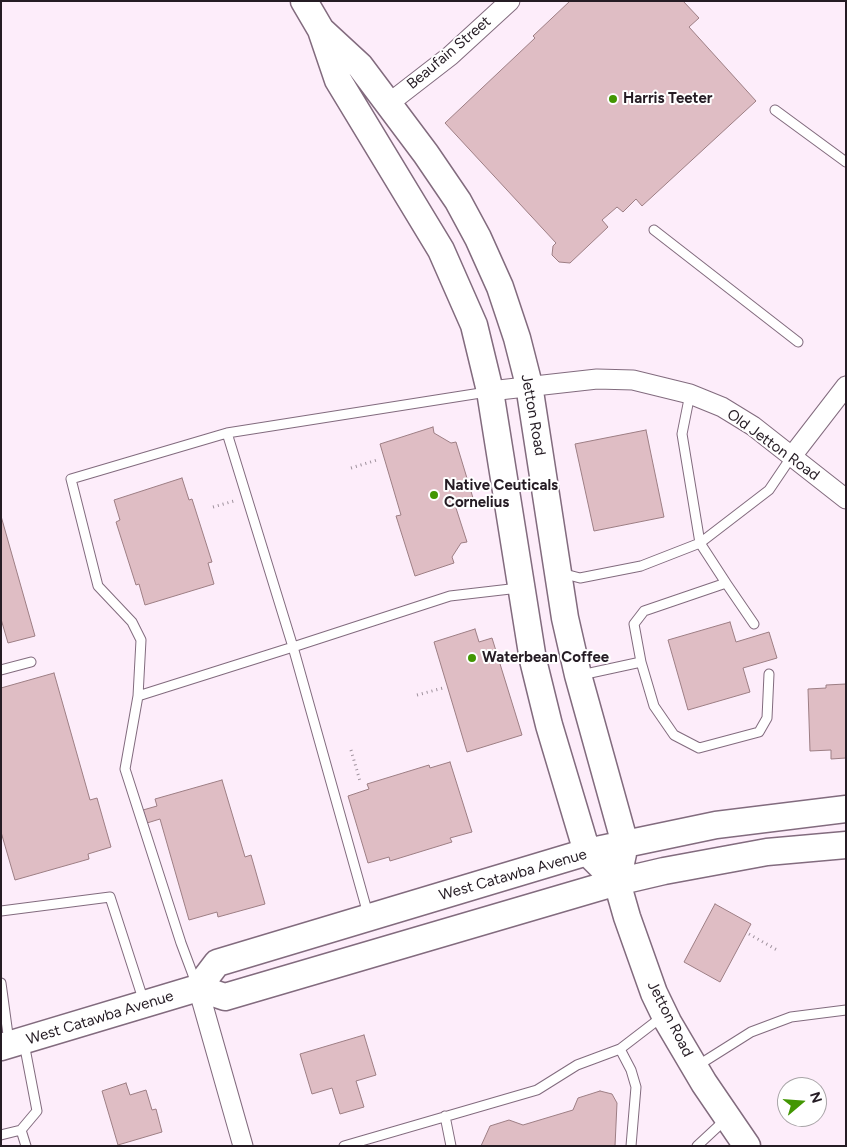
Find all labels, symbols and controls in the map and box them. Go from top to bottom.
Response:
street label: Beaufain Street [403,13,495,93]
place label: Harris Teeter [623,90,712,108]
marker: Harris Teeter [607,93,619,105]
street label: Jetton Road [517,373,549,457]
street label: Old Jetton Road [723,405,823,485]
place label: Native Ceuticals Cornelius [444,477,558,512]
marker: Native Ceuticals Cornelius [428,489,440,501]
place label: Waterbean Coffee [482,649,609,667]
marker: Waterbean Coffee [466,652,478,664]
street label: West Catawba Avenue [437,845,589,905]
street label: Jetton Road [643,978,697,1060]
street label: West Catawba Avenue [24,987,176,1049]
north arrow [777,1077,827,1127]
text: N [806,1090,826,1105]

